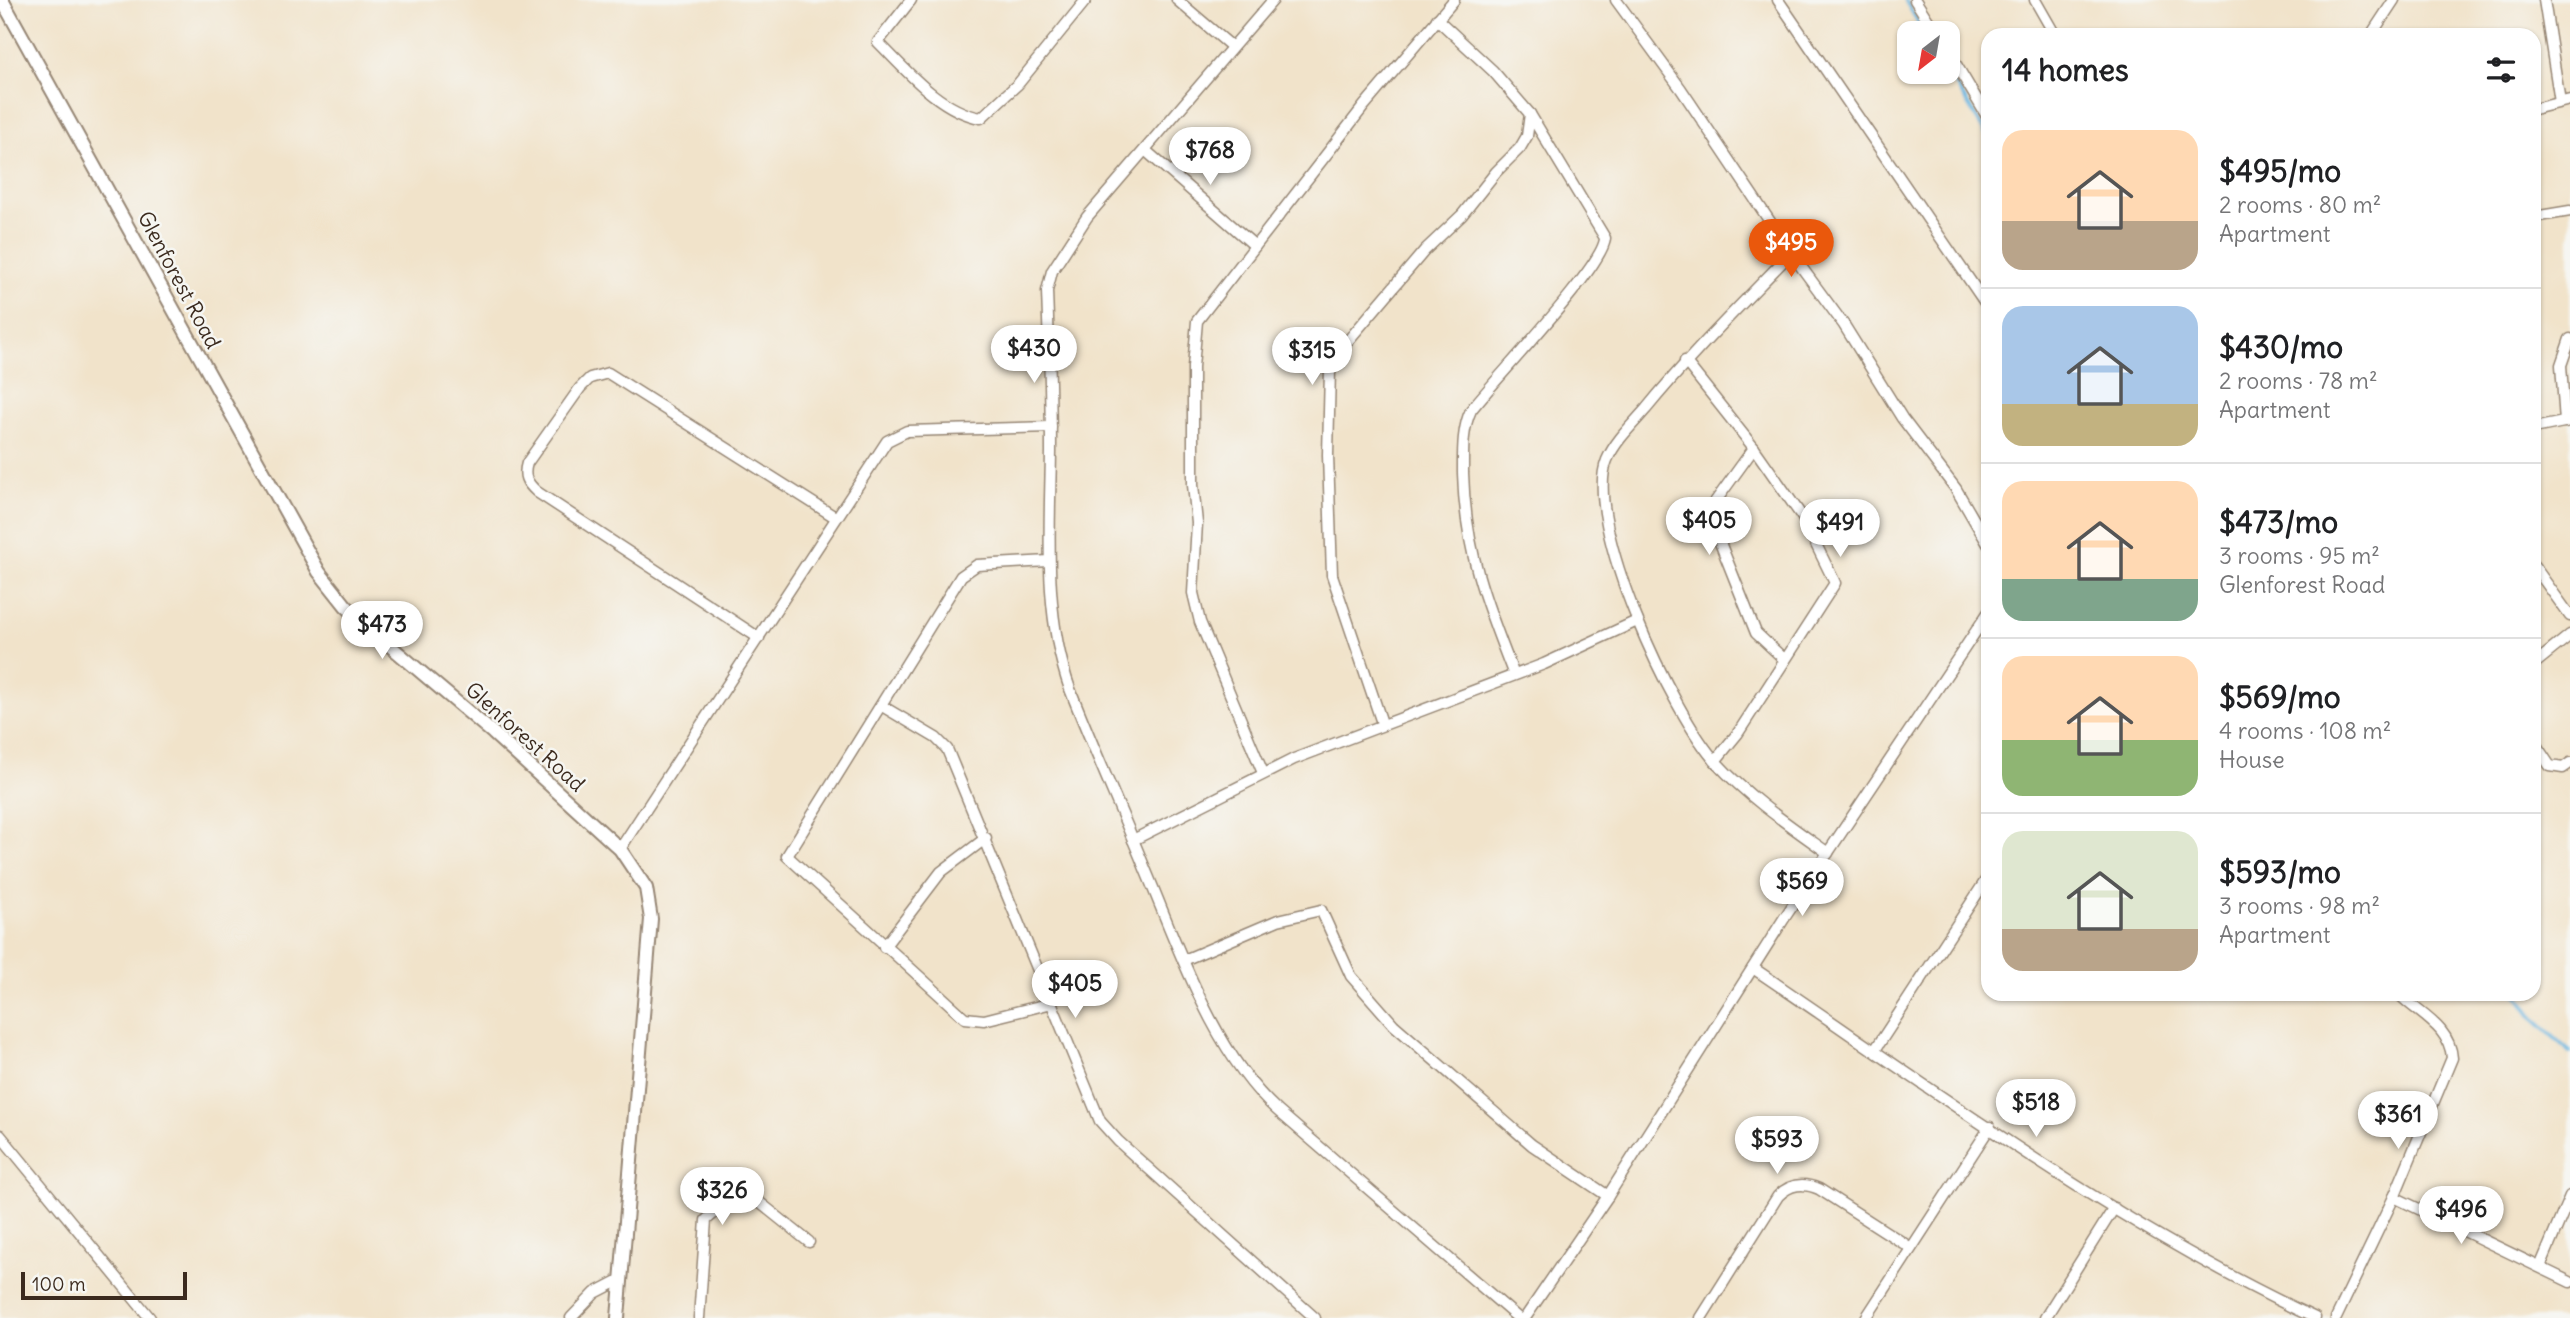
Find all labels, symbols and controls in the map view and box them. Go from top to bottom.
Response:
north arrow [1897,21,1960,84]
map controls [1897,21,1960,84]
text: 14 homes [2002,51,2129,89]
icon: filters [2482,51,2520,89]
pin: $768 [1169,128,1251,187]
text: $768 [1185,135,1235,164]
text: $495/mo [2219,152,2341,190]
icon: home [2058,158,2142,242]
text: 2 rooms · 80 m² [2219,190,2381,219]
street label: Glenforest Road [132,206,227,353]
pin: $495 [1750,219,1832,279]
text: Apartment [2219,219,2331,248]
text: $495 [1765,227,1817,256]
pin: $430 [993,326,1075,385]
pin: $315 [1271,328,1353,387]
text: $430/mo [2219,328,2343,366]
text: $430 [1007,333,1061,362]
icon: home [2058,334,2142,418]
text: $315 [1288,335,1336,364]
text: 2 rooms · 78 m² [2219,366,2378,395]
text: Apartment [2219,395,2331,424]
pin: $405 [1668,498,1750,557]
pin: $491 [1799,500,1881,559]
text: $473/mo [2219,503,2338,541]
text: $405 [1682,505,1736,534]
text: $491 [1816,507,1864,536]
icon: home [2058,509,2142,593]
text: 3 rooms · 95 m² [2219,541,2380,570]
text: Glenforest Road [2219,570,2385,599]
pin: $473 [341,602,423,661]
text: $473 [357,609,407,638]
street label: Glenforest Road [460,676,591,797]
text: $569/mo [2219,678,2341,716]
icon: home [2058,684,2142,768]
text: 4 rooms · 108 m² [2219,716,2391,745]
text: House [2219,745,2285,774]
text: $593/mo [2219,853,2341,891]
pin: $569 [1761,858,1843,918]
icon: home [2058,859,2142,943]
text: $569 [1776,866,1828,895]
text: 3 rooms · 98 m² [2219,891,2380,920]
text: Apartment [2219,920,2331,949]
pin: $405 [1034,960,1116,1020]
text: $405 [1048,968,1102,997]
pin: $518 [1995,1080,2077,1139]
text: $518 [2012,1087,2060,1116]
pin: $361 [2357,1092,2439,1151]
text: $361 [2374,1099,2422,1128]
pin: $593 [1736,1116,1818,1176]
text: $593 [1751,1124,1803,1153]
pin: $326 [681,1168,763,1227]
text: $326 [696,1175,748,1204]
pin: $496 [2420,1186,2502,1246]
text: $496 [2435,1194,2487,1223]
scale bar [21,1269,187,1301]
text: 100 m [32,1272,86,1296]

